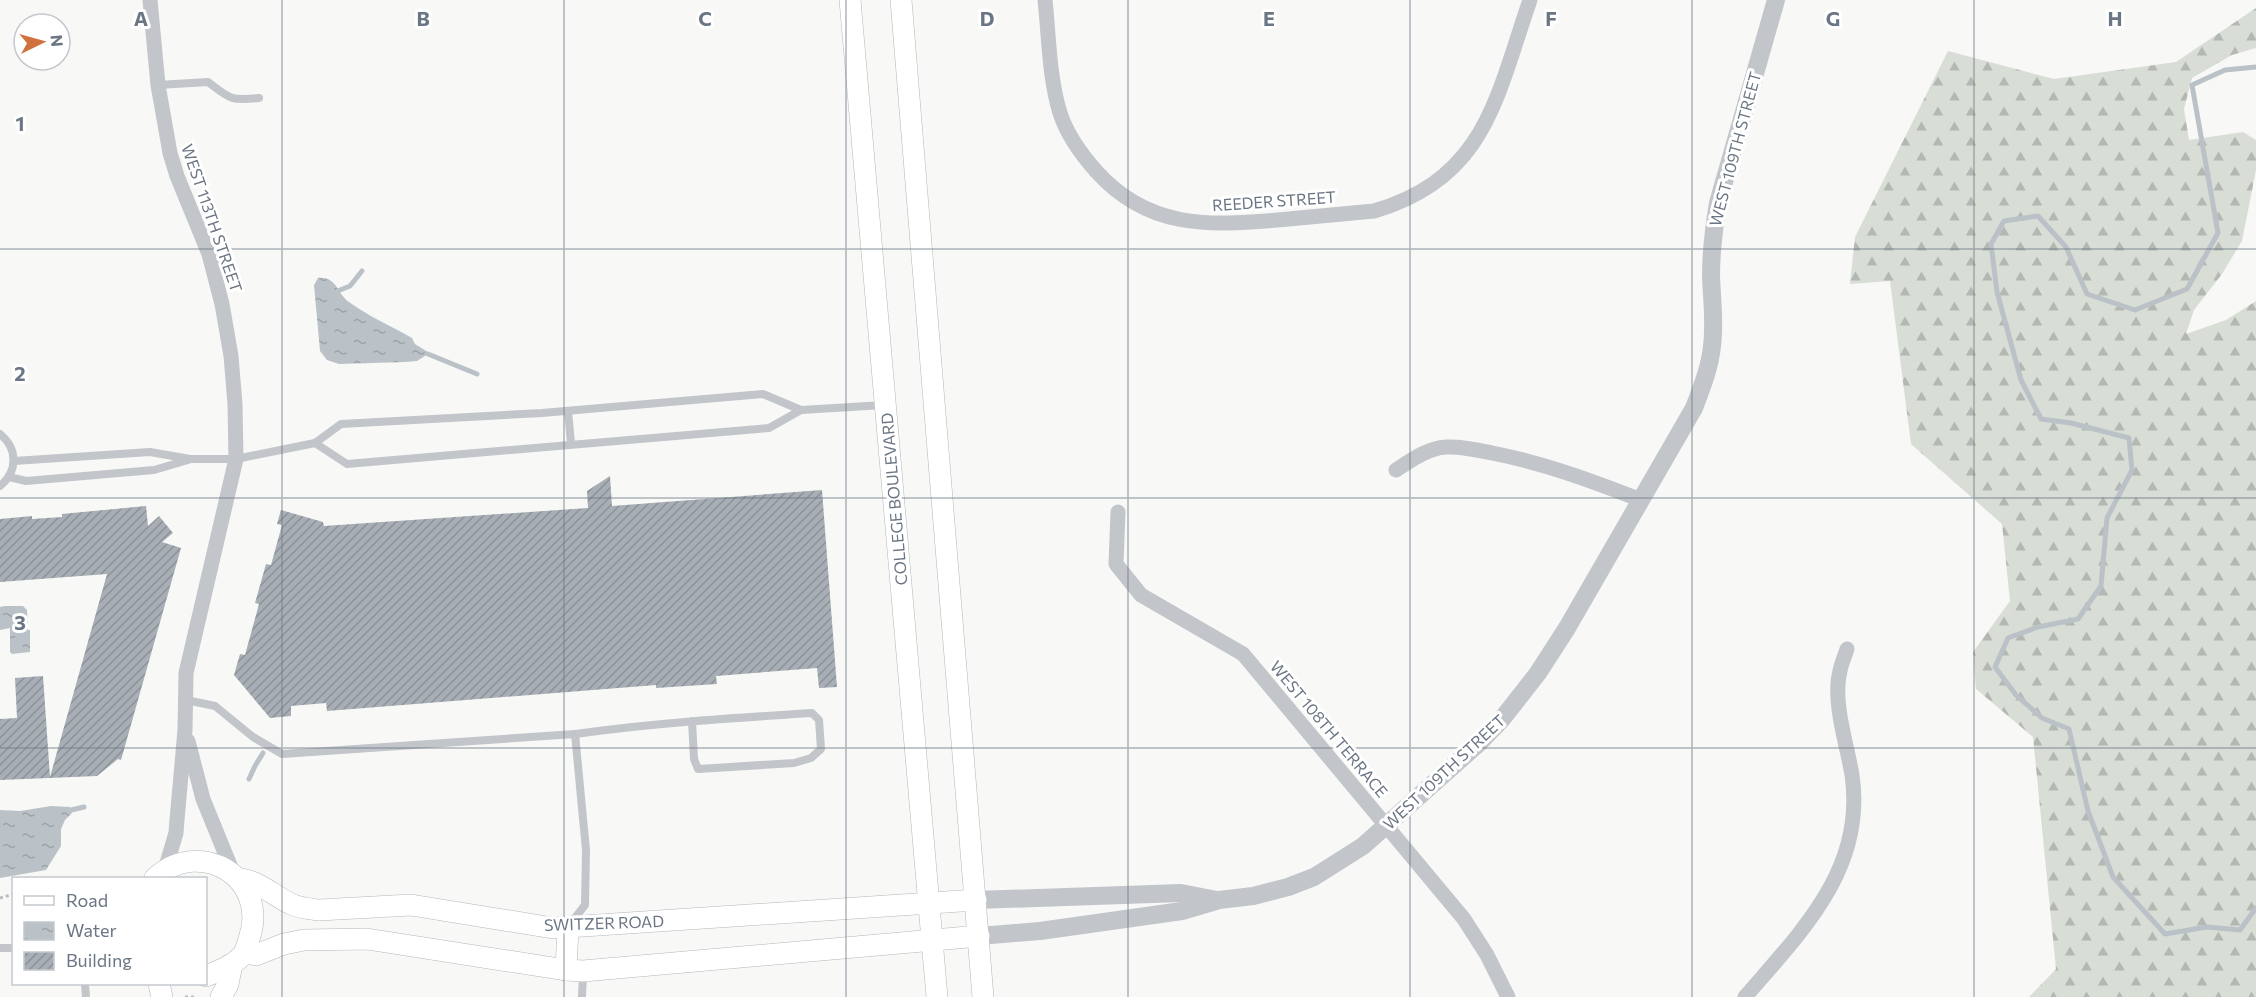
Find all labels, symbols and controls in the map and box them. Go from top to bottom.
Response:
text: A [134,6,148,30]
text: B [416,6,430,30]
text: C [698,6,712,30]
text: D [980,6,994,30]
text: E [1263,6,1275,30]
text: F [1545,6,1557,30]
text: G [1826,6,1840,30]
text: H [2108,6,2123,30]
north arrow [12,12,72,72]
text: N [47,34,67,47]
street label: WEST 109TH STREET [1705,69,1764,228]
text: 1 [15,111,25,135]
street label: WEST 113TH STREET [178,141,247,294]
street label: REEDER STREET [1211,187,1337,214]
text: 2 [14,361,26,385]
street label: COLLEGE BOULEVARD [876,412,911,586]
text: 3 [14,610,26,634]
street label: WEST 108TH TERRACE [1267,657,1392,801]
street label: WEST 109TH STREET [1379,710,1508,833]
legend [12,877,207,985]
text: Road [66,889,108,911]
street label: SWITZER ROAD [544,911,664,934]
text: Water [66,919,117,941]
text: Building [66,949,132,971]

